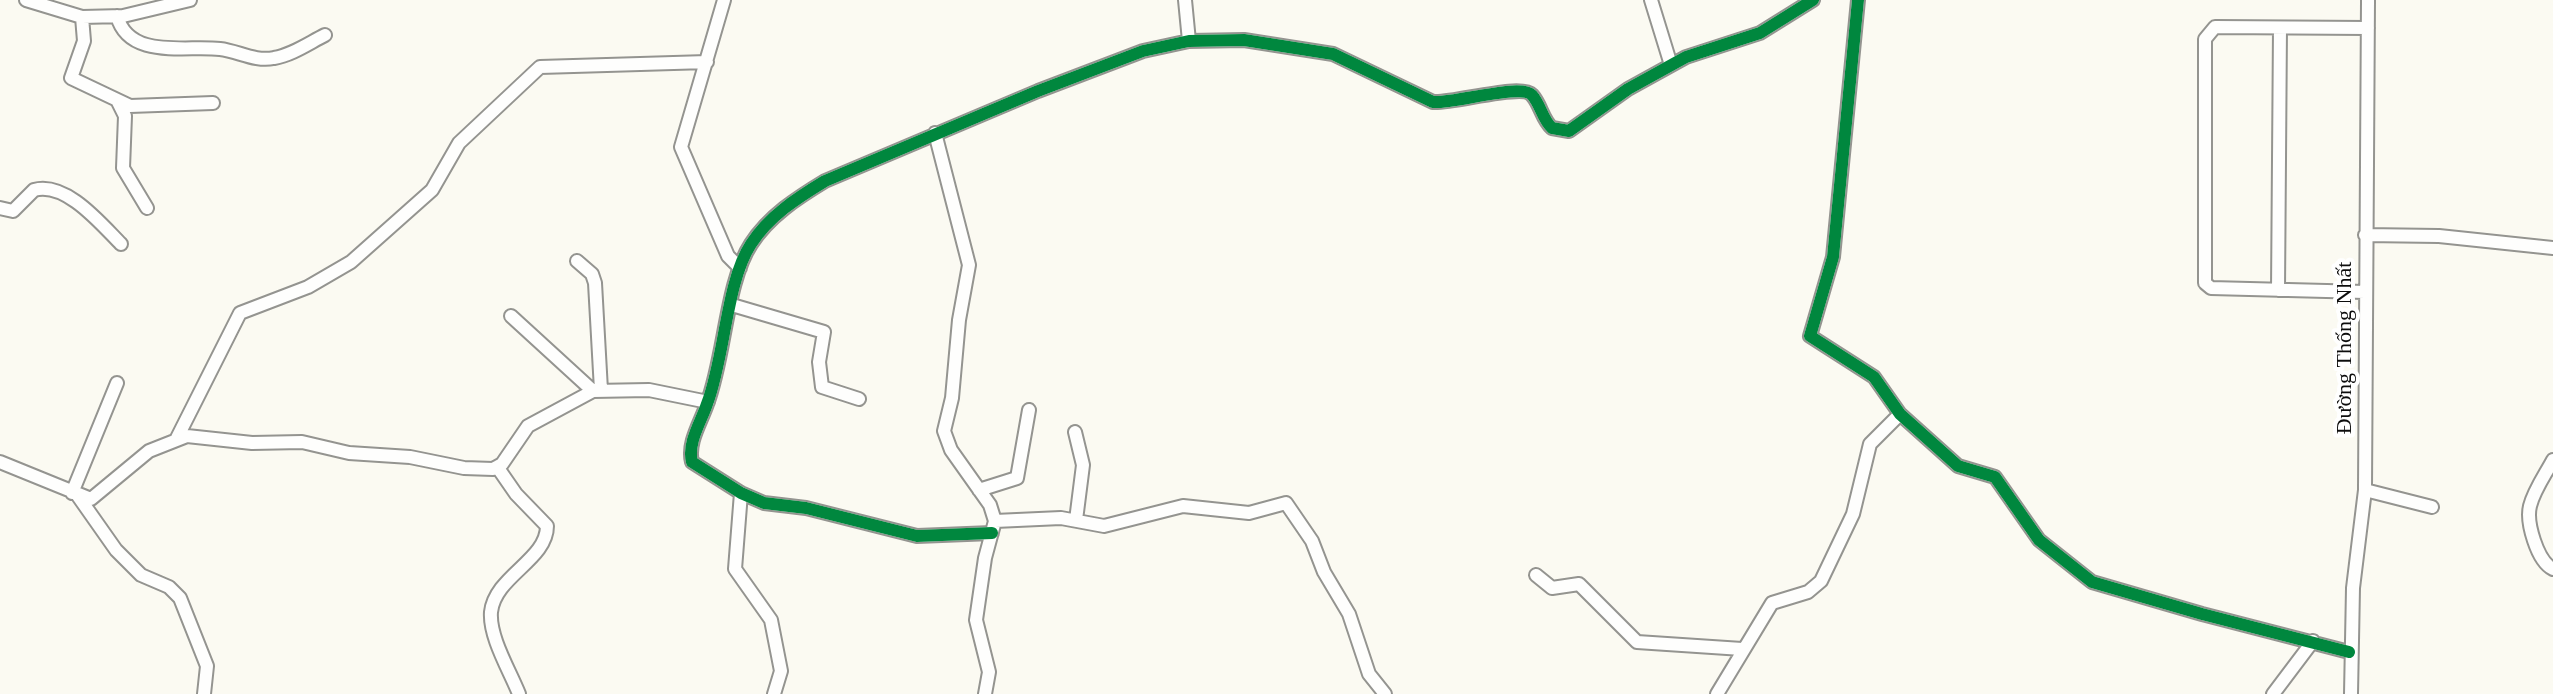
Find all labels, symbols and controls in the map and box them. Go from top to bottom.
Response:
street label: Đường Thống Nhất [2332,262,2358,434]

